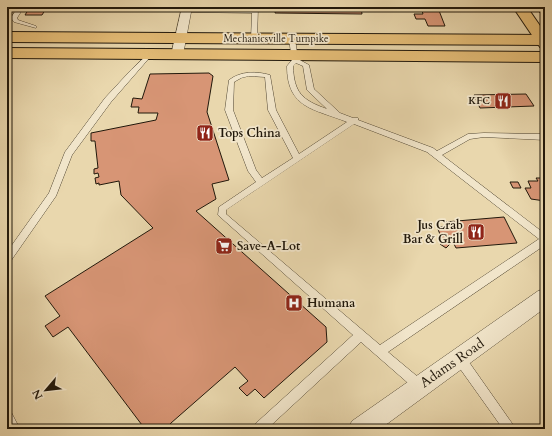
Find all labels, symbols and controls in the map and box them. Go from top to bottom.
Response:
street label: Mechanicsville Turnpike [223,32,329,46]
restaurant icon: KFC [493,91,513,111]
place label: KFC [468,94,490,108]
restaurant icon: Tops China [195,123,215,143]
place label: Tops China [218,125,281,141]
place label: Jus Crab Bar & Grill [403,217,463,247]
restaurant icon: Jus Crab Bar & Grill [466,222,486,242]
supermarket icon: Save-A-Lot [214,236,234,256]
place label: Save-A-Lot [237,238,301,254]
hospital icon: Humana [284,293,304,313]
place label: Humana [307,295,355,311]
street label: Adams Road [416,334,488,392]
north arrow [26,370,66,410]
text: N [29,386,46,402]

